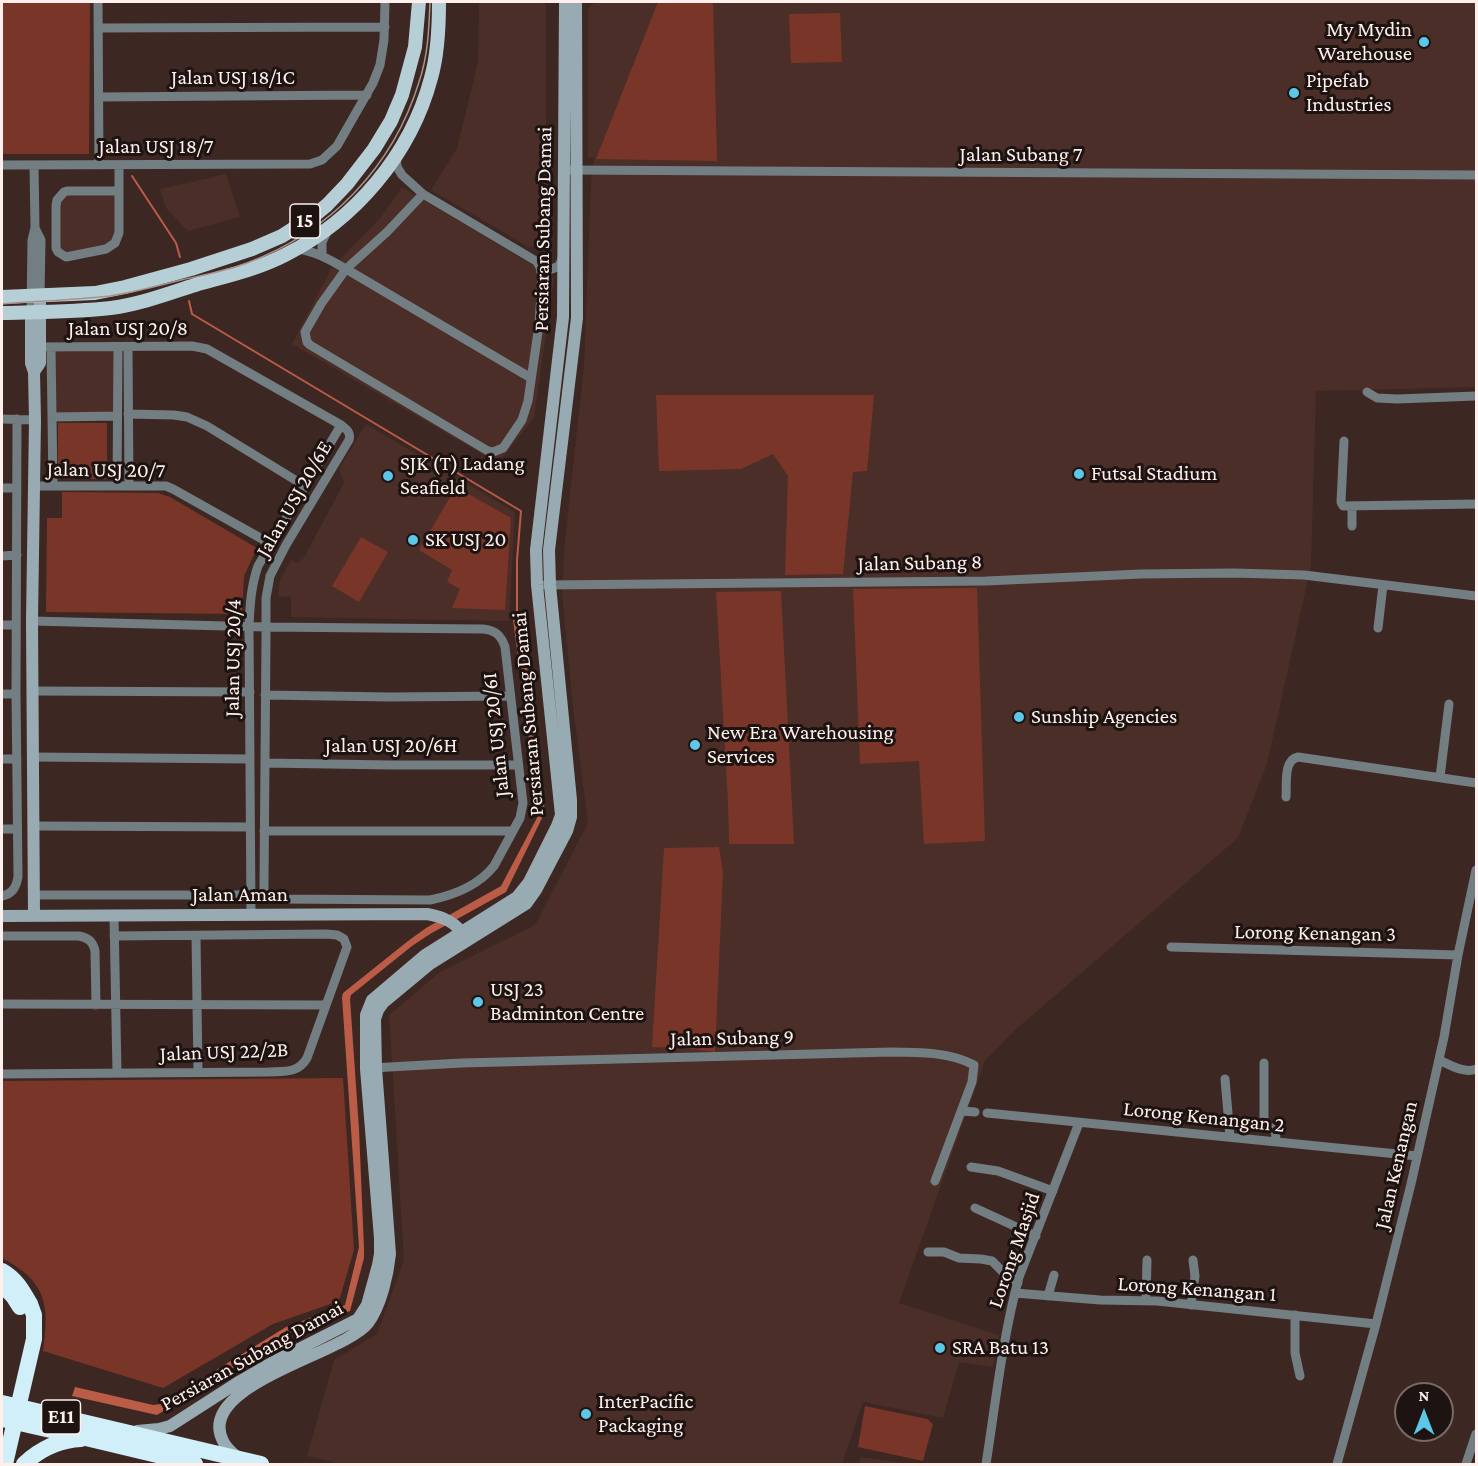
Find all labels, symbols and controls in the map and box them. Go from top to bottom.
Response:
place label: My Mydin Warehouse [1317,17,1412,67]
marker: My Mydin Warehouse [1417,35,1431,49]
street label: Jalan USJ 18/1C [171,65,295,91]
place label: Pipefab Industries [1306,68,1391,118]
marker: Pipefab Industries [1287,86,1301,100]
street label: Persiaran Subang Damai [529,126,557,332]
street label: Jalan USJ 18/7 [99,134,213,160]
street label: Jalan Subang 7 [960,142,1082,168]
road number: 15 [290,204,320,238]
street label: Jalan USJ 20/8 [68,316,188,342]
street label: Jalan USJ 20/6E [251,436,337,562]
place label: SJK (T) Ladang Seafield [400,451,525,501]
street label: Jalan USJ 20/7 [47,456,165,484]
place label: Futsal Stadium [1091,461,1217,487]
marker: Futsal Stadium [1072,467,1086,481]
marker: SJK (T) Ladang Seafield [381,469,395,483]
place label: SK USJ 20 [425,527,506,553]
marker: SK USJ 20 [406,533,420,547]
street label: Jalan Subang 8 [858,549,982,577]
street label: Jalan USJ 20/4 [219,599,247,717]
street label: Persiaran Subang Damai [507,611,549,817]
street label: Jalan USJ 20/6I [477,671,515,799]
place label: Sunship Agencies [1031,704,1177,730]
marker: Sunship Agencies [1012,710,1026,724]
place label: New Era Warehousing Services [707,720,894,770]
street label: Jalan USJ 20/6H [325,733,457,759]
marker: New Era Warehousing Services [688,738,702,752]
street label: Jalan Aman [192,882,288,908]
street label: Lorong Kenangan 3 [1234,919,1396,947]
place label: USJ 23 Badminton Centre [490,977,644,1027]
marker: USJ 23 Badminton Centre [471,995,485,1009]
street label: Jalan Subang 9 [670,1024,794,1052]
street label: Jalan USJ 22/2B [159,1037,289,1067]
street label: Lorong Kenangan 2 [1122,1096,1286,1138]
street label: Jalan Kenangan [1369,1098,1423,1232]
street label: Lorong Masjid [982,1189,1046,1311]
street label: Lorong Kenangan 1 [1117,1271,1277,1307]
street label: Persiaran Subang Damai [156,1295,348,1417]
place label: SRA Batu 13 [952,1335,1049,1361]
marker: SRA Batu 13 [933,1341,947,1355]
north arrow [1394,1382,1454,1442]
text: N [1419,1387,1429,1404]
place label: InterPacific Packaging [598,1389,693,1439]
road number: E11 [42,1400,80,1434]
marker: InterPacific Packaging [579,1407,593,1421]

